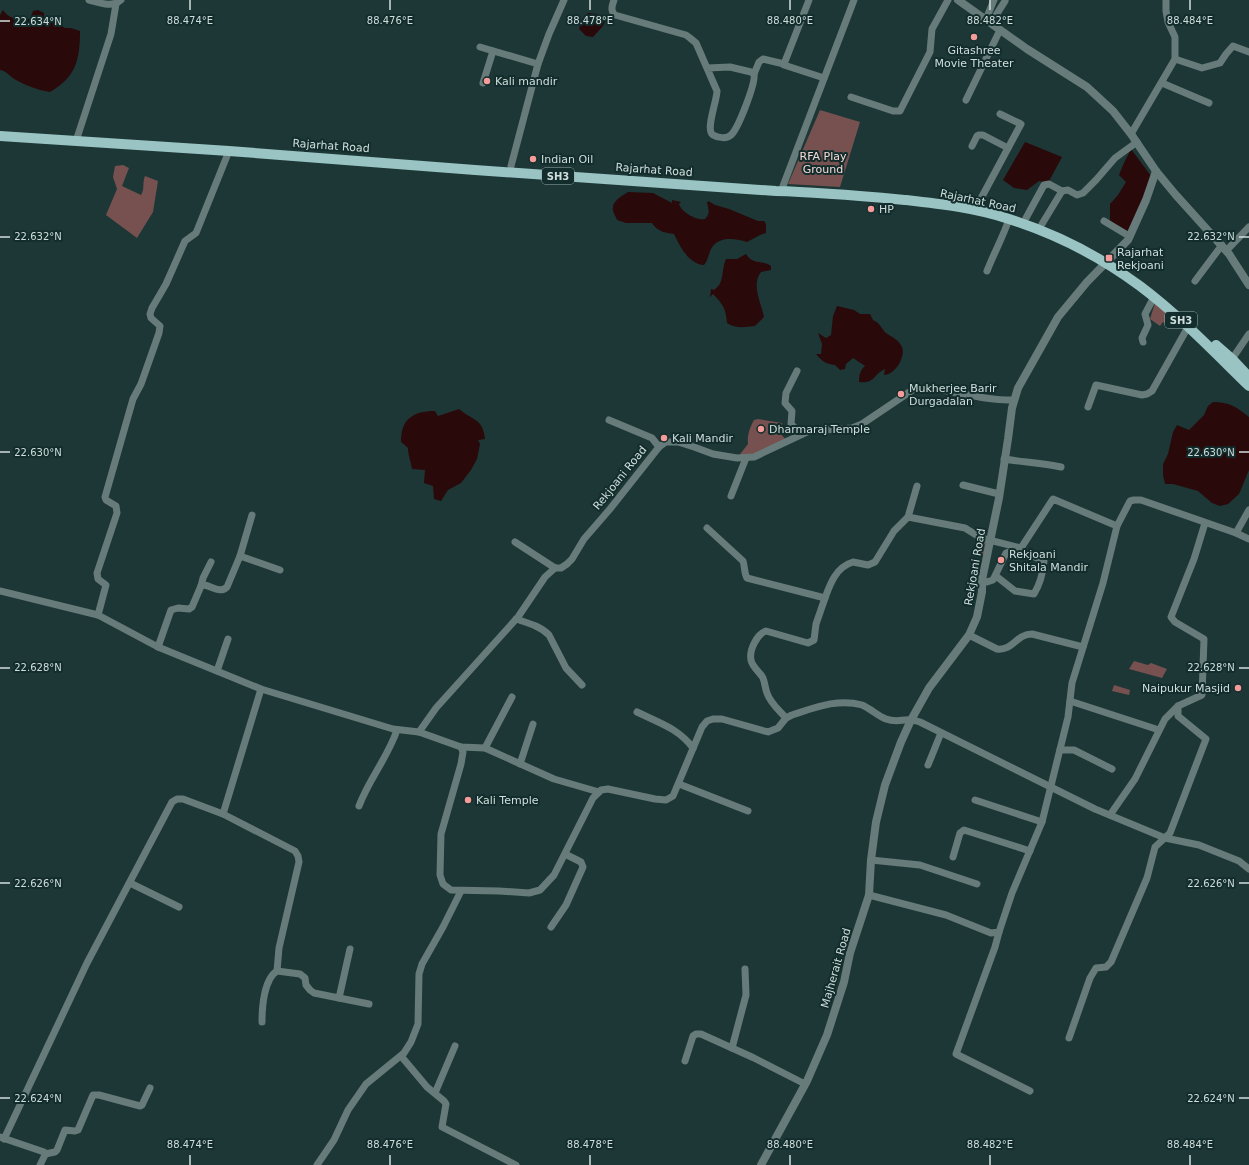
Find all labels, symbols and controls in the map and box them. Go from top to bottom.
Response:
text: 88.474°E [167,15,213,26]
text: 88.476°E [367,15,413,26]
text: 88.478°E [567,15,613,26]
text: 88.480°E [767,15,813,26]
text: 88.482°E [967,15,1013,26]
text: 88.484°E [1167,15,1213,26]
text: 22.634°N [14,16,62,27]
marker: Gitashree Movie Theater [969,32,979,42]
place label: Gitashree Movie Theater [935,44,1014,70]
place label: Kali mandir [495,75,558,88]
marker: Kali mandir [482,76,492,86]
street label: Rajarhat Road [292,137,370,155]
park label: RFA Play Ground [800,150,847,176]
place label: Indian Oil [541,153,593,166]
marker: Indian Oil [528,154,538,164]
street label: Rajarhat Road [615,161,693,179]
road number: SH3 [542,168,574,184]
street label: Rajarhat Road [939,187,1017,215]
place label: HP [879,203,894,216]
marker: HP [866,204,876,214]
text: 22.632°N [14,231,62,242]
text: 22.632°N [1187,231,1235,242]
place label: Rajarhat Rekjoani [1117,246,1164,272]
marker: Rajarhat Rekjoani [1104,253,1114,263]
road number: SH3 [1165,312,1197,328]
place label: Mukherjee Barir Durgadalan [909,382,997,408]
marker: Mukherjee Barir Durgadalan [896,389,906,399]
place label: Dharmaraj Temple [769,423,870,436]
marker: Dharmaraj Temple [756,424,766,434]
place label: Kali Mandir [672,432,734,445]
marker: Kali Mandir [659,433,669,443]
street label: Rekjoani Road [590,444,650,512]
text: 22.630°N [14,447,62,458]
text: 22.630°N [1187,447,1235,458]
street label: Rekjoani Road [962,527,988,607]
place label: Rekjoani Shitala Mandir [1009,548,1089,574]
marker: Rekjoani Shitala Mandir [996,555,1006,565]
text: 22.628°N [14,662,62,673]
text: 22.628°N [1187,662,1235,673]
place label: Naipukur Masjid [1142,682,1230,695]
marker: Naipukur Masjid [1233,683,1243,693]
place label: Kali Temple [476,794,539,807]
marker: Kali Temple [463,795,473,805]
text: 22.626°N [14,878,62,889]
text: 22.626°N [1187,878,1235,889]
street label: Majherait Road [818,926,854,1010]
text: 22.624°N [14,1093,62,1104]
text: 22.624°N [1187,1093,1235,1104]
text: 88.474°E [167,1139,213,1150]
text: 88.476°E [367,1139,413,1150]
text: 88.478°E [567,1139,613,1150]
text: 88.480°E [767,1139,813,1150]
text: 88.482°E [967,1139,1013,1150]
text: 88.484°E [1167,1139,1213,1150]

